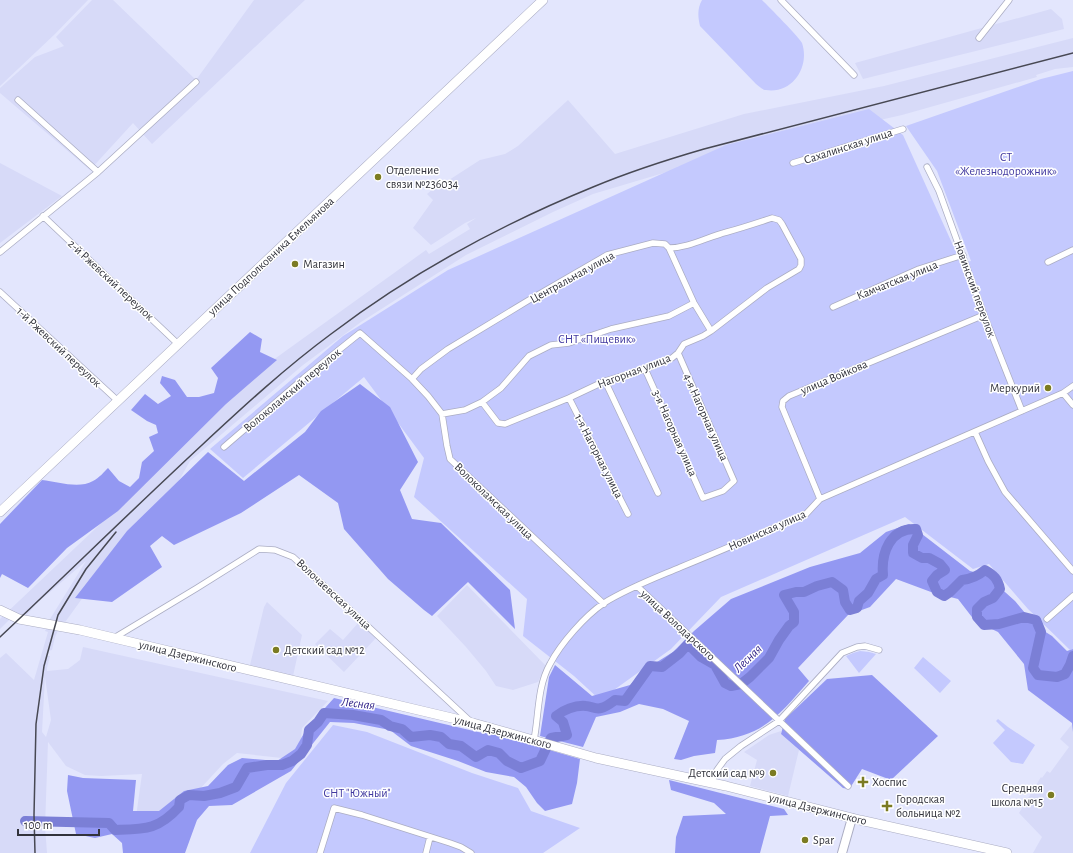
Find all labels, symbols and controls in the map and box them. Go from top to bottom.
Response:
street label: Сахалинская улица [802,126,895,167]
park label: СТ «Железнодорожник» [955,151,1057,177]
place label: Отделение связи №236034 [386,164,459,190]
marker: Отделение связи №236034 [373,172,383,182]
street label: улица Подполковника Емельянова [205,194,337,319]
street label: 2-й Ржевский переулок [65,237,157,324]
street label: Новинский переулок [951,239,998,340]
street label: Центральная улица [528,249,617,306]
place label: Магазин [303,258,345,270]
street label: Камчатская улица [855,258,940,303]
marker: Магазин [290,259,300,269]
street label: 1-й Ржевский переулок [14,305,104,390]
park label: СНТ «Пищевик» [558,333,636,345]
street label: Волоколамский переулок [241,346,344,435]
street label: Нагорная улица [596,351,673,391]
street label: улица Войкова [798,357,870,398]
street label: 4-я Нагорная улица [680,372,731,463]
place label: Меркурий [990,382,1040,395]
marker: Меркурий [1043,383,1053,393]
street label: 3-я Нагорная улица [650,388,700,479]
street label: 1-я Нагорная улица [572,412,626,501]
street label: Волоколамская улица [452,460,536,543]
street label: Новинская улица [726,507,808,553]
street label: Волочаевская улица [294,556,374,633]
street label: улица Володарского [637,587,718,663]
street label: улица Дзержинского [137,638,238,675]
water label: Лесная [731,643,765,676]
place label: Детский сад №12 [284,644,365,656]
marker: Детский сад №12 [271,645,281,655]
water label: Лесная [339,695,376,713]
street label: улица Дзержинского [452,713,553,752]
place label: Детский сад №9 [688,767,765,779]
marker: Детский сад №9 [768,768,778,778]
marker: Хоспис [857,776,869,788]
place label: Хоспис [872,776,907,788]
place label: Средняя школа №15 [991,782,1043,808]
park label: СНТ "Южный" [323,787,391,799]
marker: Средняя школа №15 [1046,790,1056,800]
street label: улица Дзержинского [767,791,868,828]
place label: Городская больница №2 [896,793,961,819]
marker: Городская больница №2 [881,800,893,812]
scale bar [18,811,99,837]
text: 100 m [24,819,52,831]
place label: Spar [813,834,834,846]
marker: Spar [800,835,810,845]

